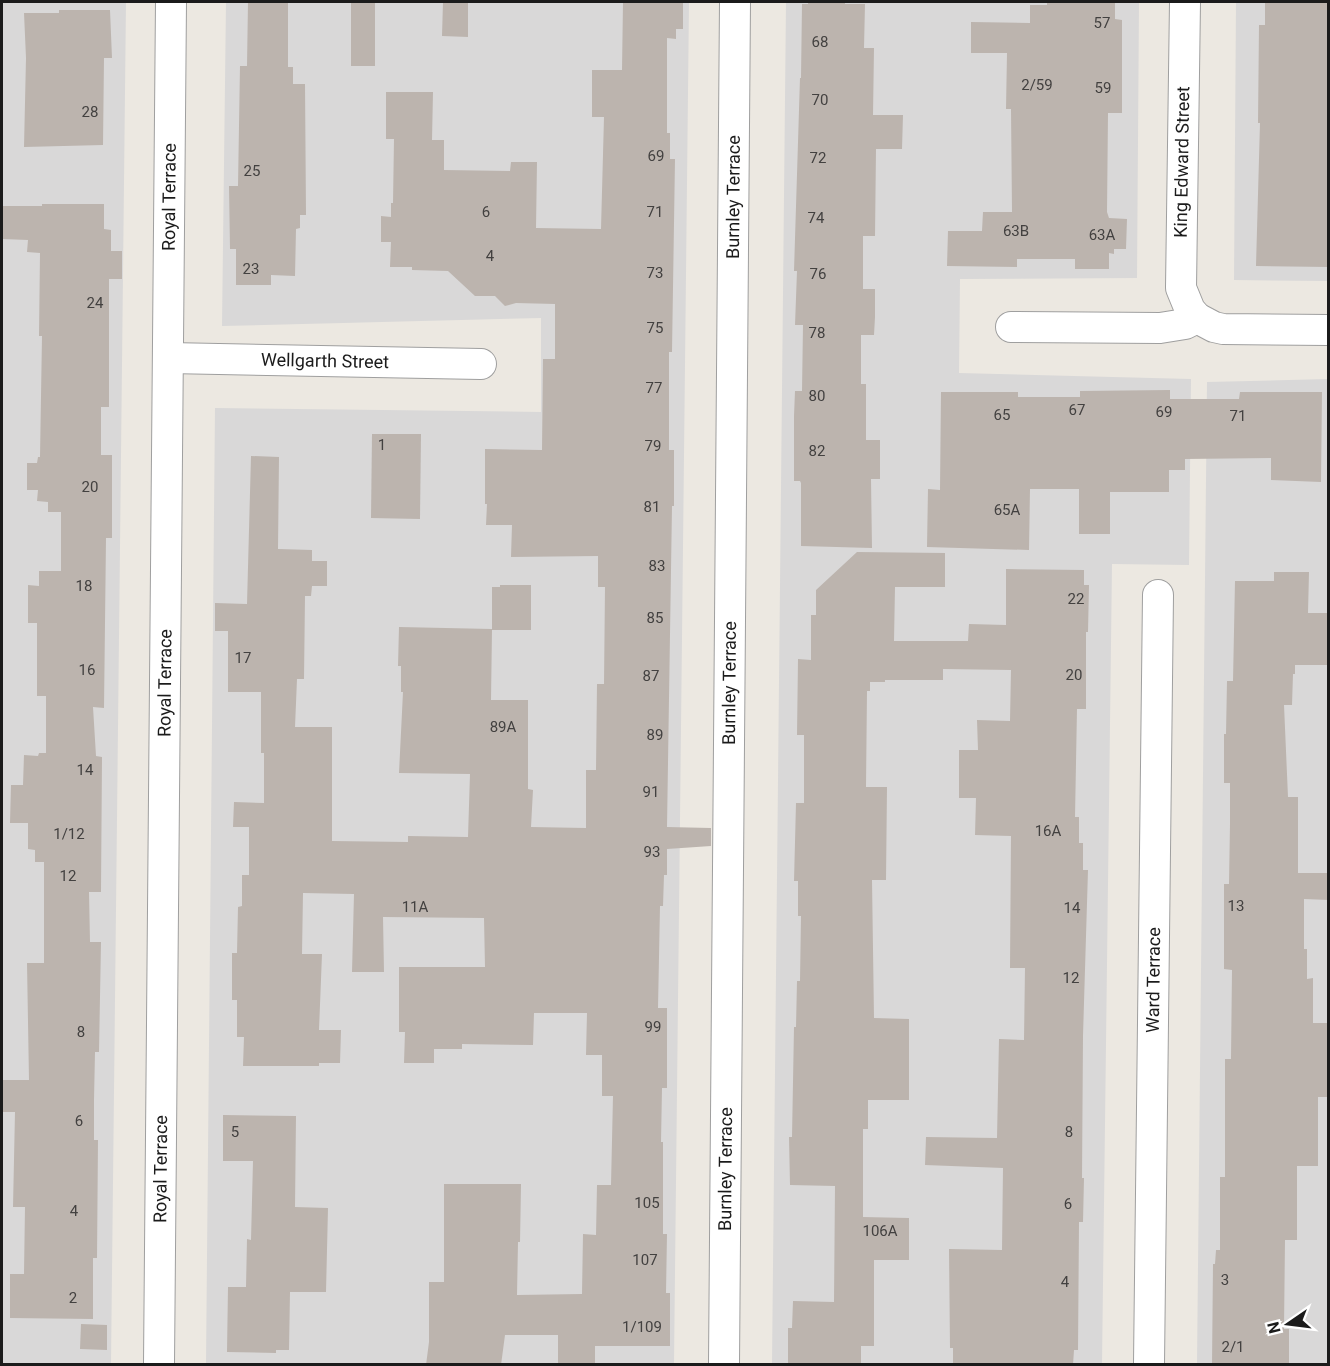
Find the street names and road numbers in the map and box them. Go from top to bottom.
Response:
street label: King Edward Street [1170,86,1193,238]
street label: Burnley Terrace [722,135,744,259]
street label: Royal Terrace [158,143,180,251]
street label: Wellgarth Street [261,349,389,372]
street label: Burnley Terrace [718,621,740,745]
street label: Royal Terrace [154,629,175,737]
street label: Ward Terrace [1142,927,1164,1033]
street label: Burnley Terrace [714,1107,736,1231]
street label: Royal Terrace [149,1115,171,1223]

